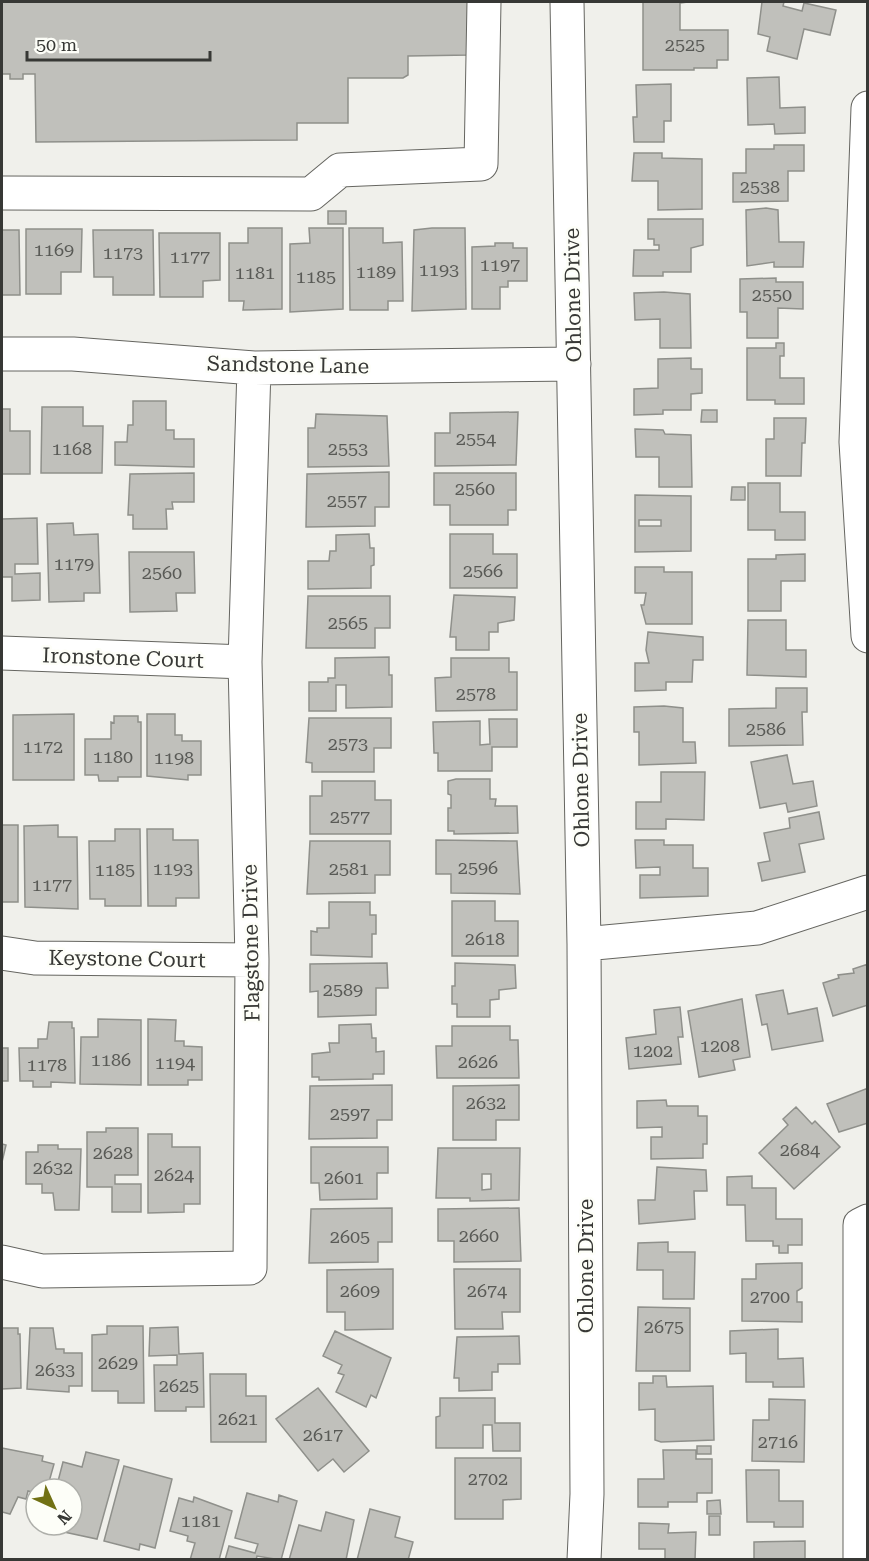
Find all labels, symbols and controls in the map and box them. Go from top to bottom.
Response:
scale bar [27,24,210,62]
text: 50 m [36,34,77,55]
house number: 2525 [665,34,705,55]
house number: 2538 [740,176,780,197]
street label: Ohlone Drive [560,228,586,362]
house number: 1169 [34,239,74,260]
house number: 1173 [103,242,143,263]
house number: 1177 [170,246,210,267]
house number: 1197 [480,254,520,275]
house number: 1193 [419,259,459,280]
house number: 1189 [356,261,396,282]
house number: 1181 [235,262,275,283]
house number: 1185 [296,266,336,287]
house number: 2550 [752,284,792,305]
street label: Sandstone Lane [207,352,369,378]
house number: 2554 [456,428,496,449]
house number: 1168 [52,438,92,459]
house number: 2553 [328,438,368,459]
house number: 2560 [455,478,495,499]
house number: 2557 [327,490,367,511]
house number: 1179 [54,553,94,574]
house number: 2566 [463,560,503,581]
house number: 2560 [142,562,182,583]
house number: 2565 [328,612,368,633]
street label: Ironstone Court [42,643,204,673]
house number: 2578 [456,683,496,704]
street label: Ohlone Drive [568,713,594,847]
house number: 2586 [746,718,786,739]
house number: 2573 [328,733,368,754]
house number: 1172 [23,736,63,757]
house number: 1180 [93,746,133,767]
house number: 1198 [154,747,194,768]
house number: 2577 [330,806,370,827]
house number: 2596 [458,857,498,878]
house number: 1193 [153,858,193,879]
house number: 2581 [329,858,369,879]
house number: 1185 [95,859,135,880]
street label: Flagstone Drive [238,864,264,1022]
house number: 1177 [32,874,72,895]
house number: 2618 [465,928,505,949]
street label: Keystone Court [48,946,206,972]
house number: 2589 [323,979,363,1000]
house number: 1208 [700,1035,740,1056]
house number: 1202 [633,1040,673,1061]
house number: 1186 [91,1049,131,1070]
house number: 2626 [458,1051,498,1072]
house number: 1194 [155,1052,195,1073]
house number: 1178 [27,1054,67,1075]
house number: 2632 [466,1092,506,1113]
house number: 2597 [330,1103,370,1124]
house number: 2684 [780,1139,820,1160]
house number: 2628 [93,1142,133,1163]
house number: 2632 [33,1157,73,1178]
house number: 2624 [154,1164,194,1185]
house number: 2601 [324,1167,364,1188]
street label: Ohlone Drive [574,1199,598,1333]
house number: 2660 [459,1225,499,1246]
house number: 2605 [330,1226,370,1247]
house number: 2609 [340,1280,380,1301]
house number: 2674 [467,1280,507,1301]
house number: 2700 [750,1286,790,1307]
house number: 2675 [644,1316,684,1337]
house number: 2629 [98,1352,138,1373]
house number: 2633 [35,1359,75,1380]
house number: 2625 [159,1375,199,1396]
house number: 2621 [218,1408,258,1429]
house number: 2617 [303,1424,343,1445]
house number: 2716 [758,1431,798,1452]
house number: 2702 [468,1468,508,1489]
north arrow [24,1477,84,1537]
text: N [53,1506,75,1528]
house number: 1181 [181,1510,221,1531]

